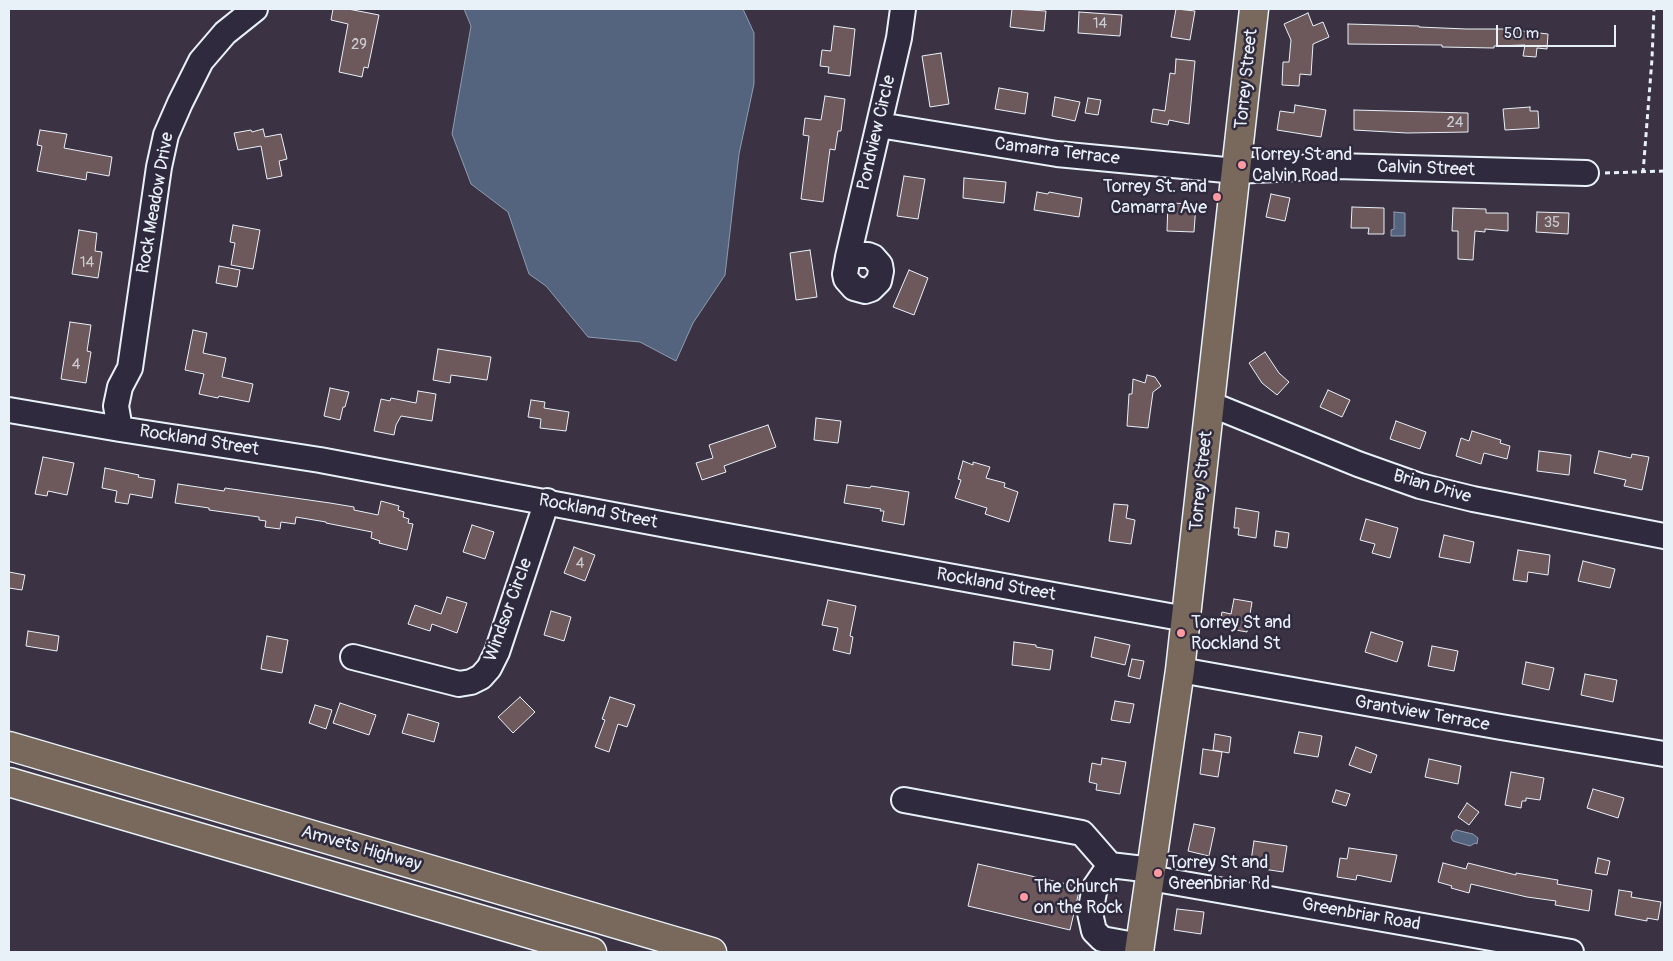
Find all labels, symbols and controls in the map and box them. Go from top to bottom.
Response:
house number: 14 [1093,15,1107,33]
scale bar [1498,15,1618,47]
text: 50 m [1504,24,1539,43]
street label: Torrey Street [1231,28,1263,130]
house number: 29 [351,36,367,54]
street label: Pondview Circle [853,73,901,193]
house number: 24 [1446,114,1464,132]
street label: Rock Meadow Drive [133,131,179,275]
street label: Camarra Terrace [993,134,1121,170]
place label: Torrey St and Calvin Road [1252,144,1352,186]
street label: Calvin Street [1377,157,1475,181]
marker: Torrey St and Calvin Road [1236,159,1248,171]
place label: Torrey St. and Camarra Ave [1103,176,1207,218]
marker: Torrey St. and Camarra Ave [1211,191,1223,203]
house number: 35 [1544,214,1560,232]
house number: 14 [80,254,94,272]
house number: 4 [72,356,80,374]
street label: Rockland Street [138,421,260,461]
street label: Torrey Street [1186,430,1218,532]
street label: Brian Drive [1390,466,1474,508]
street label: Rockland Street [537,490,659,534]
street label: Windsor Circle [480,555,538,665]
house number: 4 [576,555,584,573]
street label: Rockland Street [935,564,1057,606]
place label: Torrey St and Rockland St [1191,612,1291,654]
marker: Torrey St and Rockland St [1175,627,1187,639]
street label: Grantview Terrace [1353,691,1491,737]
street label: Amvets Highway [298,822,424,876]
place label: Torrey St and Greenbriar Rd [1168,852,1270,894]
marker: Torrey St and Greenbriar Rd [1152,867,1164,879]
place label: The Church on the Rock [1034,876,1123,919]
marker: The Church on the Rock [1018,891,1030,903]
street label: Greenbriar Road [1300,894,1422,936]

